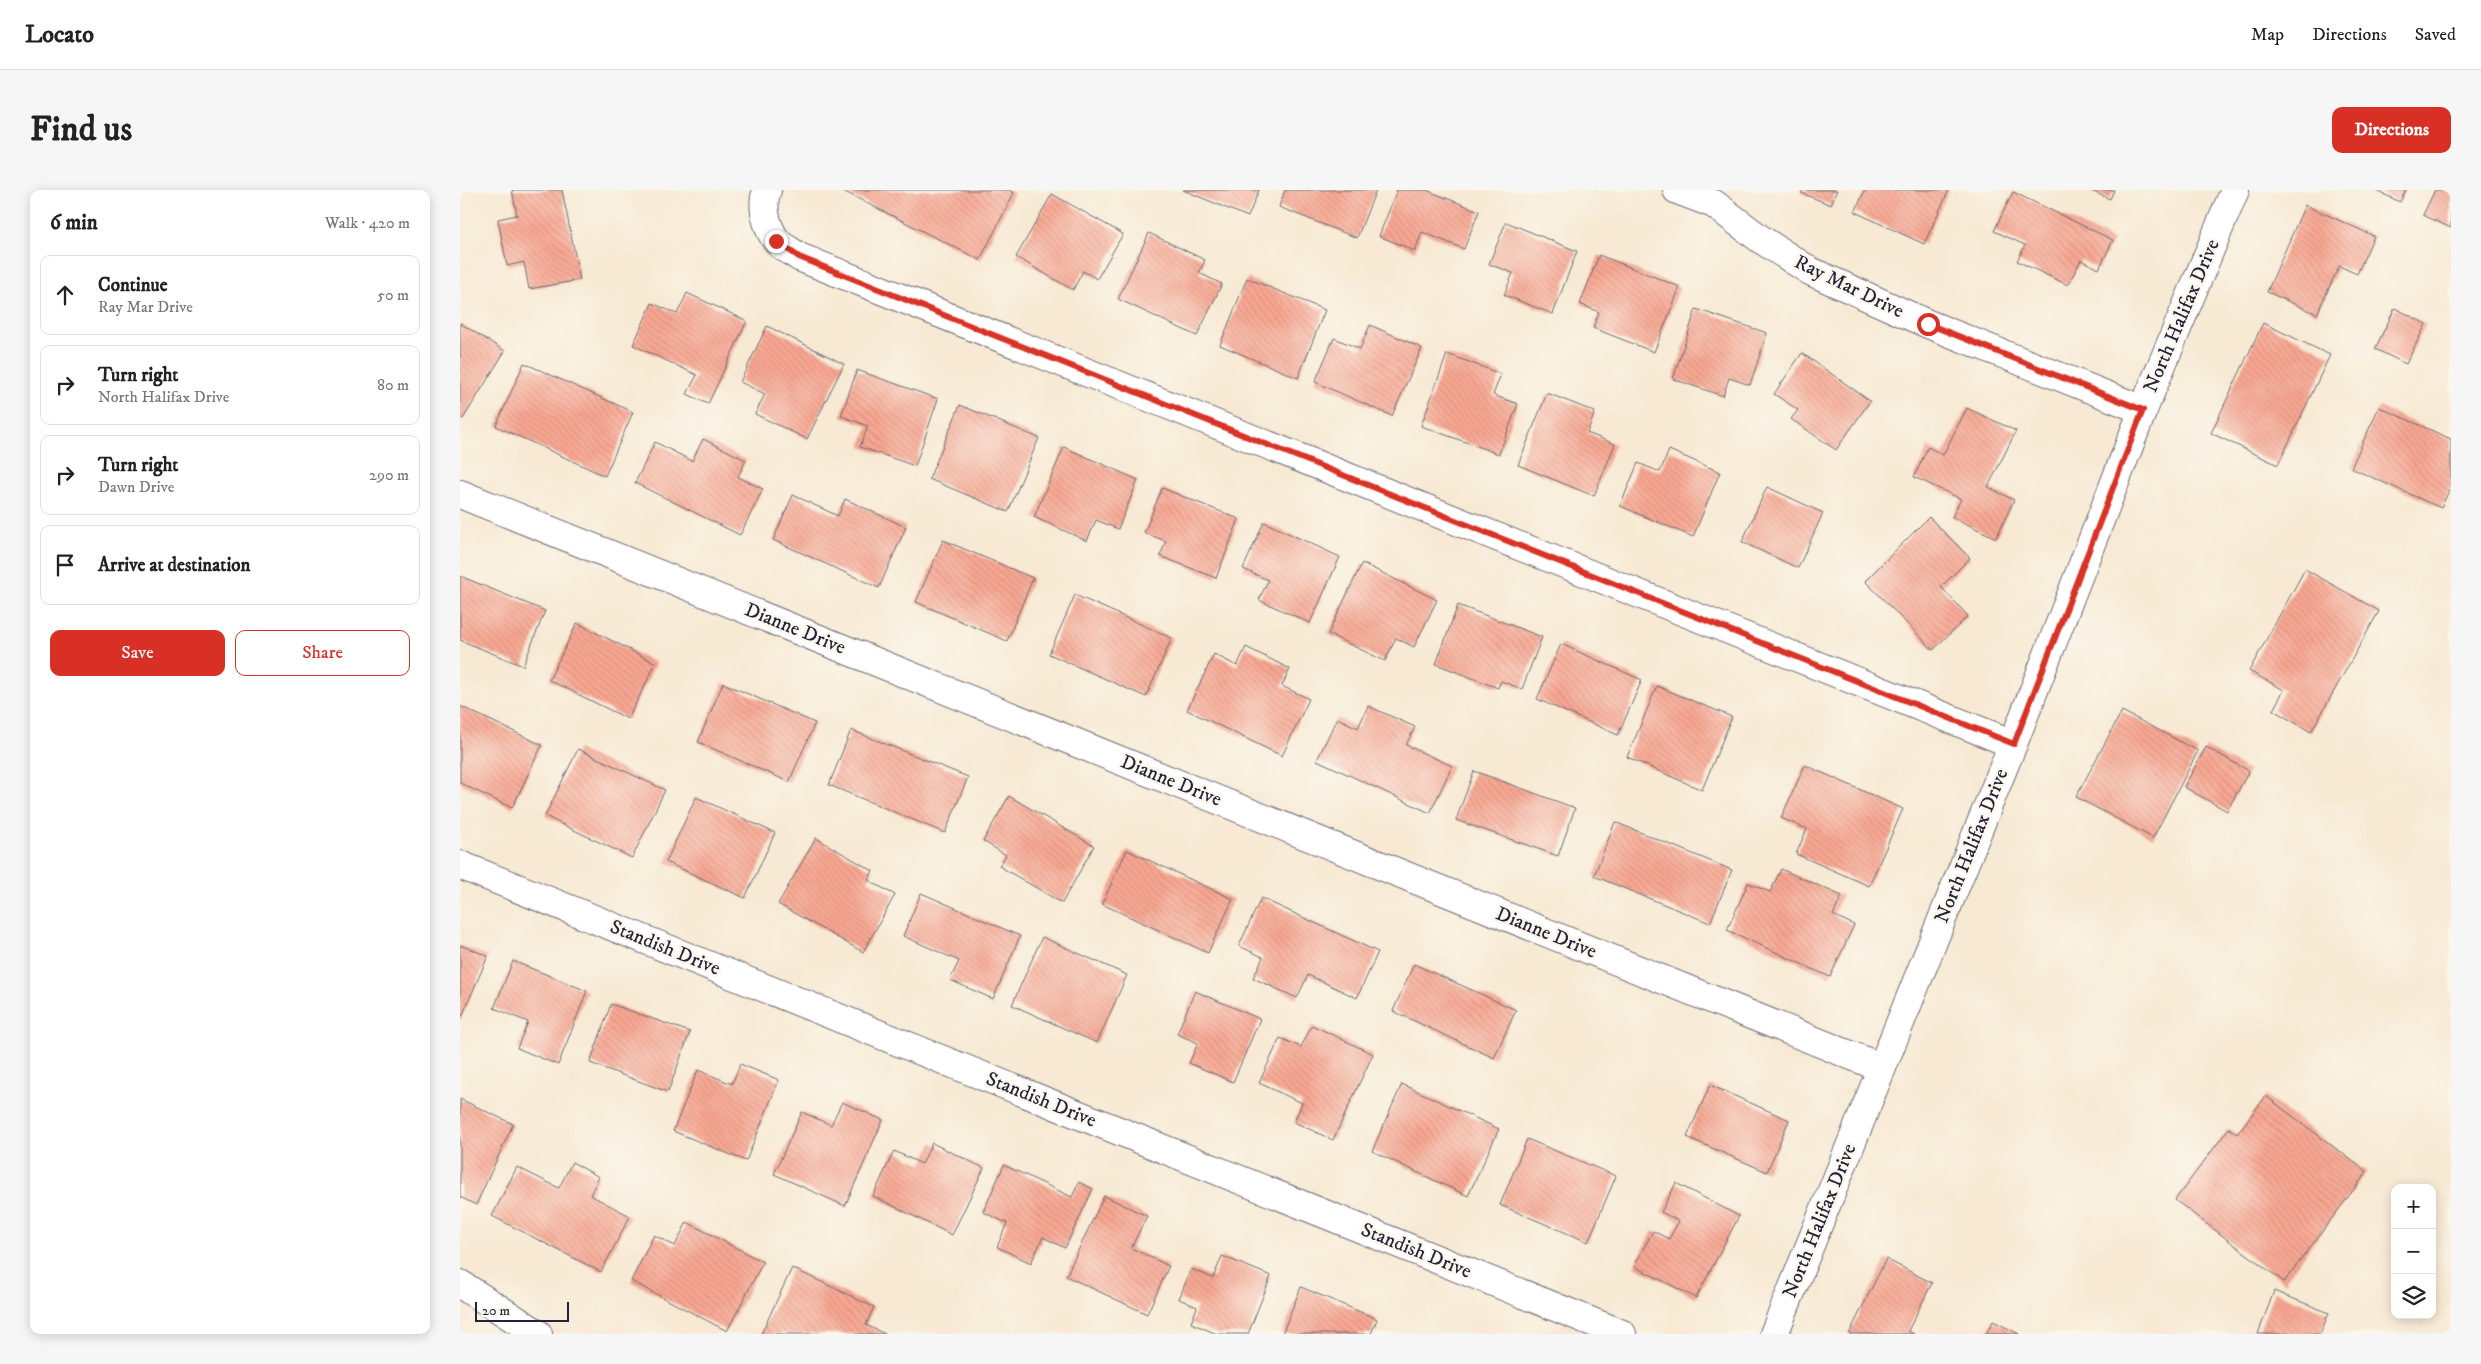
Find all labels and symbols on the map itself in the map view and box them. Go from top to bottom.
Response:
route end [765,230,788,253]
street label: North Halifax Drive [2138,236,2226,396]
street label: Ray Mar Drive [1790,250,1908,324]
route start [1917,313,1940,336]
street label: Dianne Drive [741,597,849,661]
street label: Dianne Drive [1117,749,1225,813]
street label: North Halifax Drive [1930,765,2014,927]
street label: Dianne Drive [1492,901,1600,965]
street label: Standish Drive [606,915,724,981]
street label: Standish Drive [982,1067,1100,1133]
street label: North Halifax Drive [1778,1140,1862,1302]
street label: Standish Drive [1357,1218,1475,1284]
scale bar [475,1299,569,1322]

